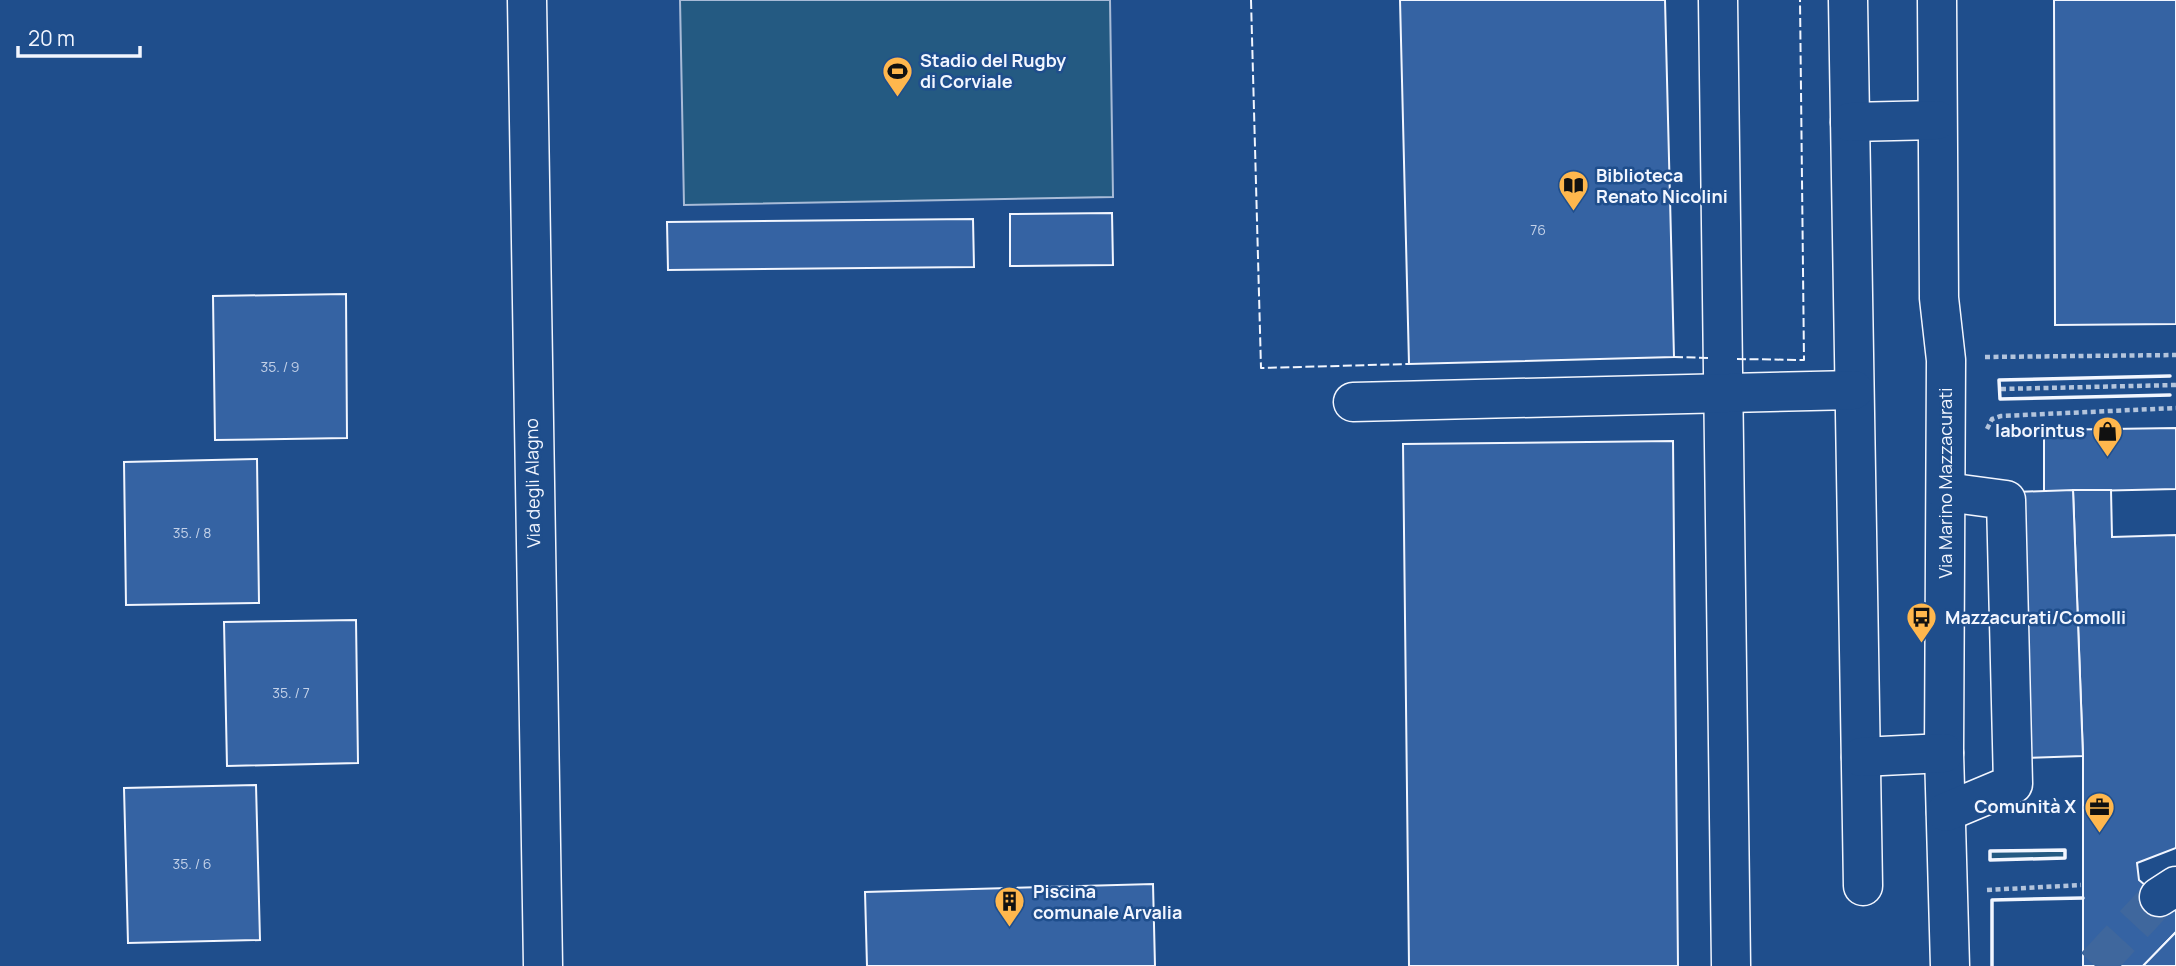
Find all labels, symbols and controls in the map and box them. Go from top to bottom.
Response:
scale bar [18,14,140,58]
text: 20 m [28,24,75,52]
place label: Stadio del Rugby di Corviale [920,48,1066,93]
sports icon: Stadio del Rugby di Corviale [880,54,914,98]
place label: Biblioteca Renato Nicolini [1596,163,1728,208]
library icon: Biblioteca Renato Nicolini [1556,169,1590,213]
house number: 76 [1530,220,1546,239]
house number: 35. / 9 [260,357,300,376]
street label: Via Marino Mazzacurati [1933,388,1957,578]
shop icon: laborintus [2091,414,2125,458]
street label: Via degli Alagno [519,418,545,548]
place label: laborintus [1995,418,2085,442]
house number: 35. / 8 [173,523,211,542]
bus stop icon: Mazzacurati/Comolli [1905,601,1939,645]
place label: Mazzacurati/Comolli [1945,605,2126,629]
house number: 35. / 7 [272,683,310,702]
office icon: Comunità X [2082,790,2116,834]
place label: Comunità X [1974,794,2076,818]
house number: 35. / 6 [172,854,212,873]
place label: Piscina comunale Arvalia [1033,879,1182,924]
building icon: Piscina comunale Arvalia [993,885,1027,929]

